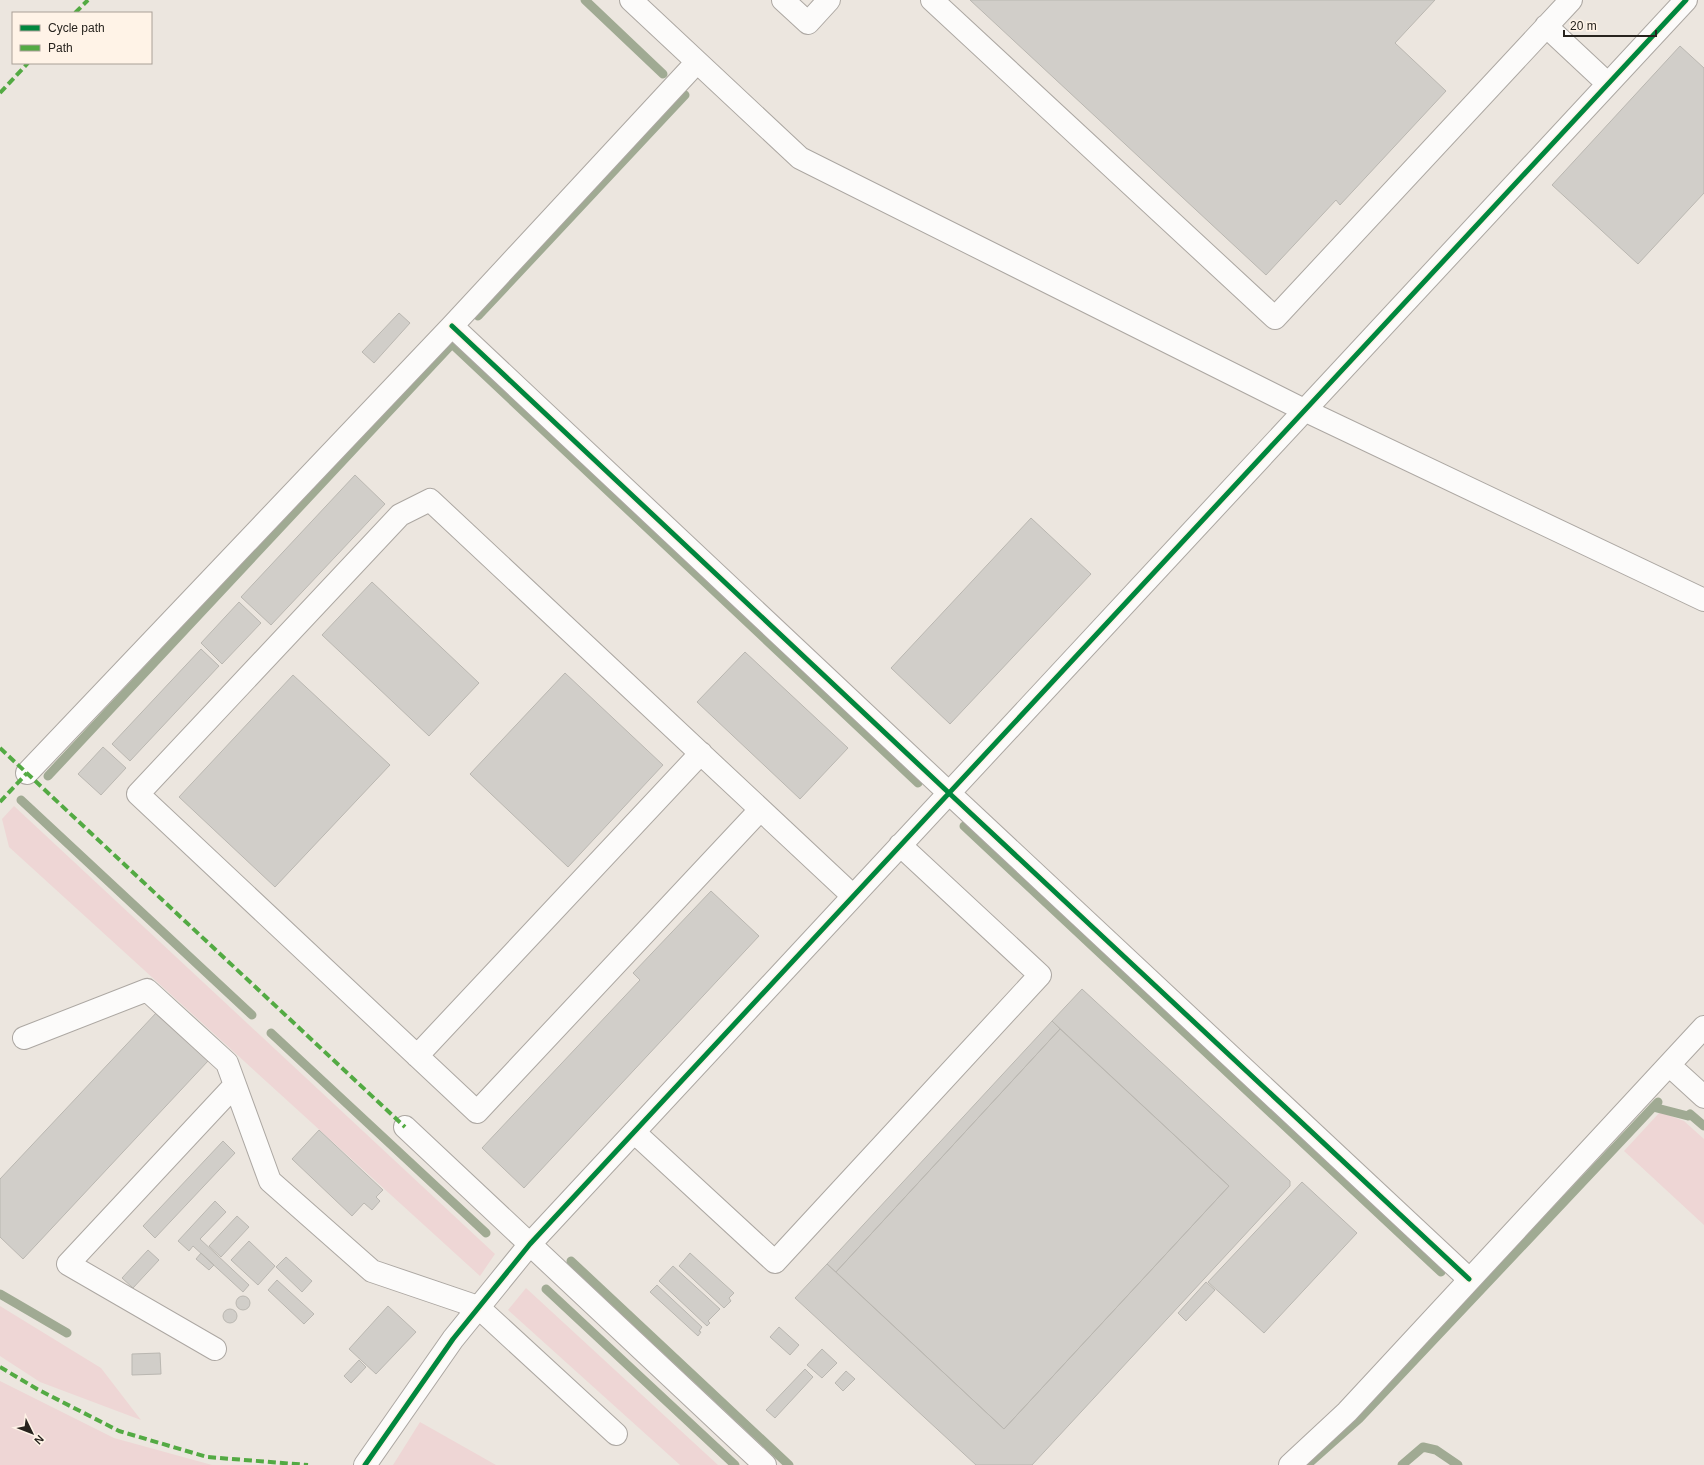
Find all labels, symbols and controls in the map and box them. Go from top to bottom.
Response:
legend [12,12,152,64]
scale bar [1564,12,1656,38]
text: 20 m [1570,19,1597,33]
text: Cycle path [48,21,105,35]
text: Path [48,41,73,55]
north arrow [12,1413,52,1453]
text: N [32,1433,46,1447]

